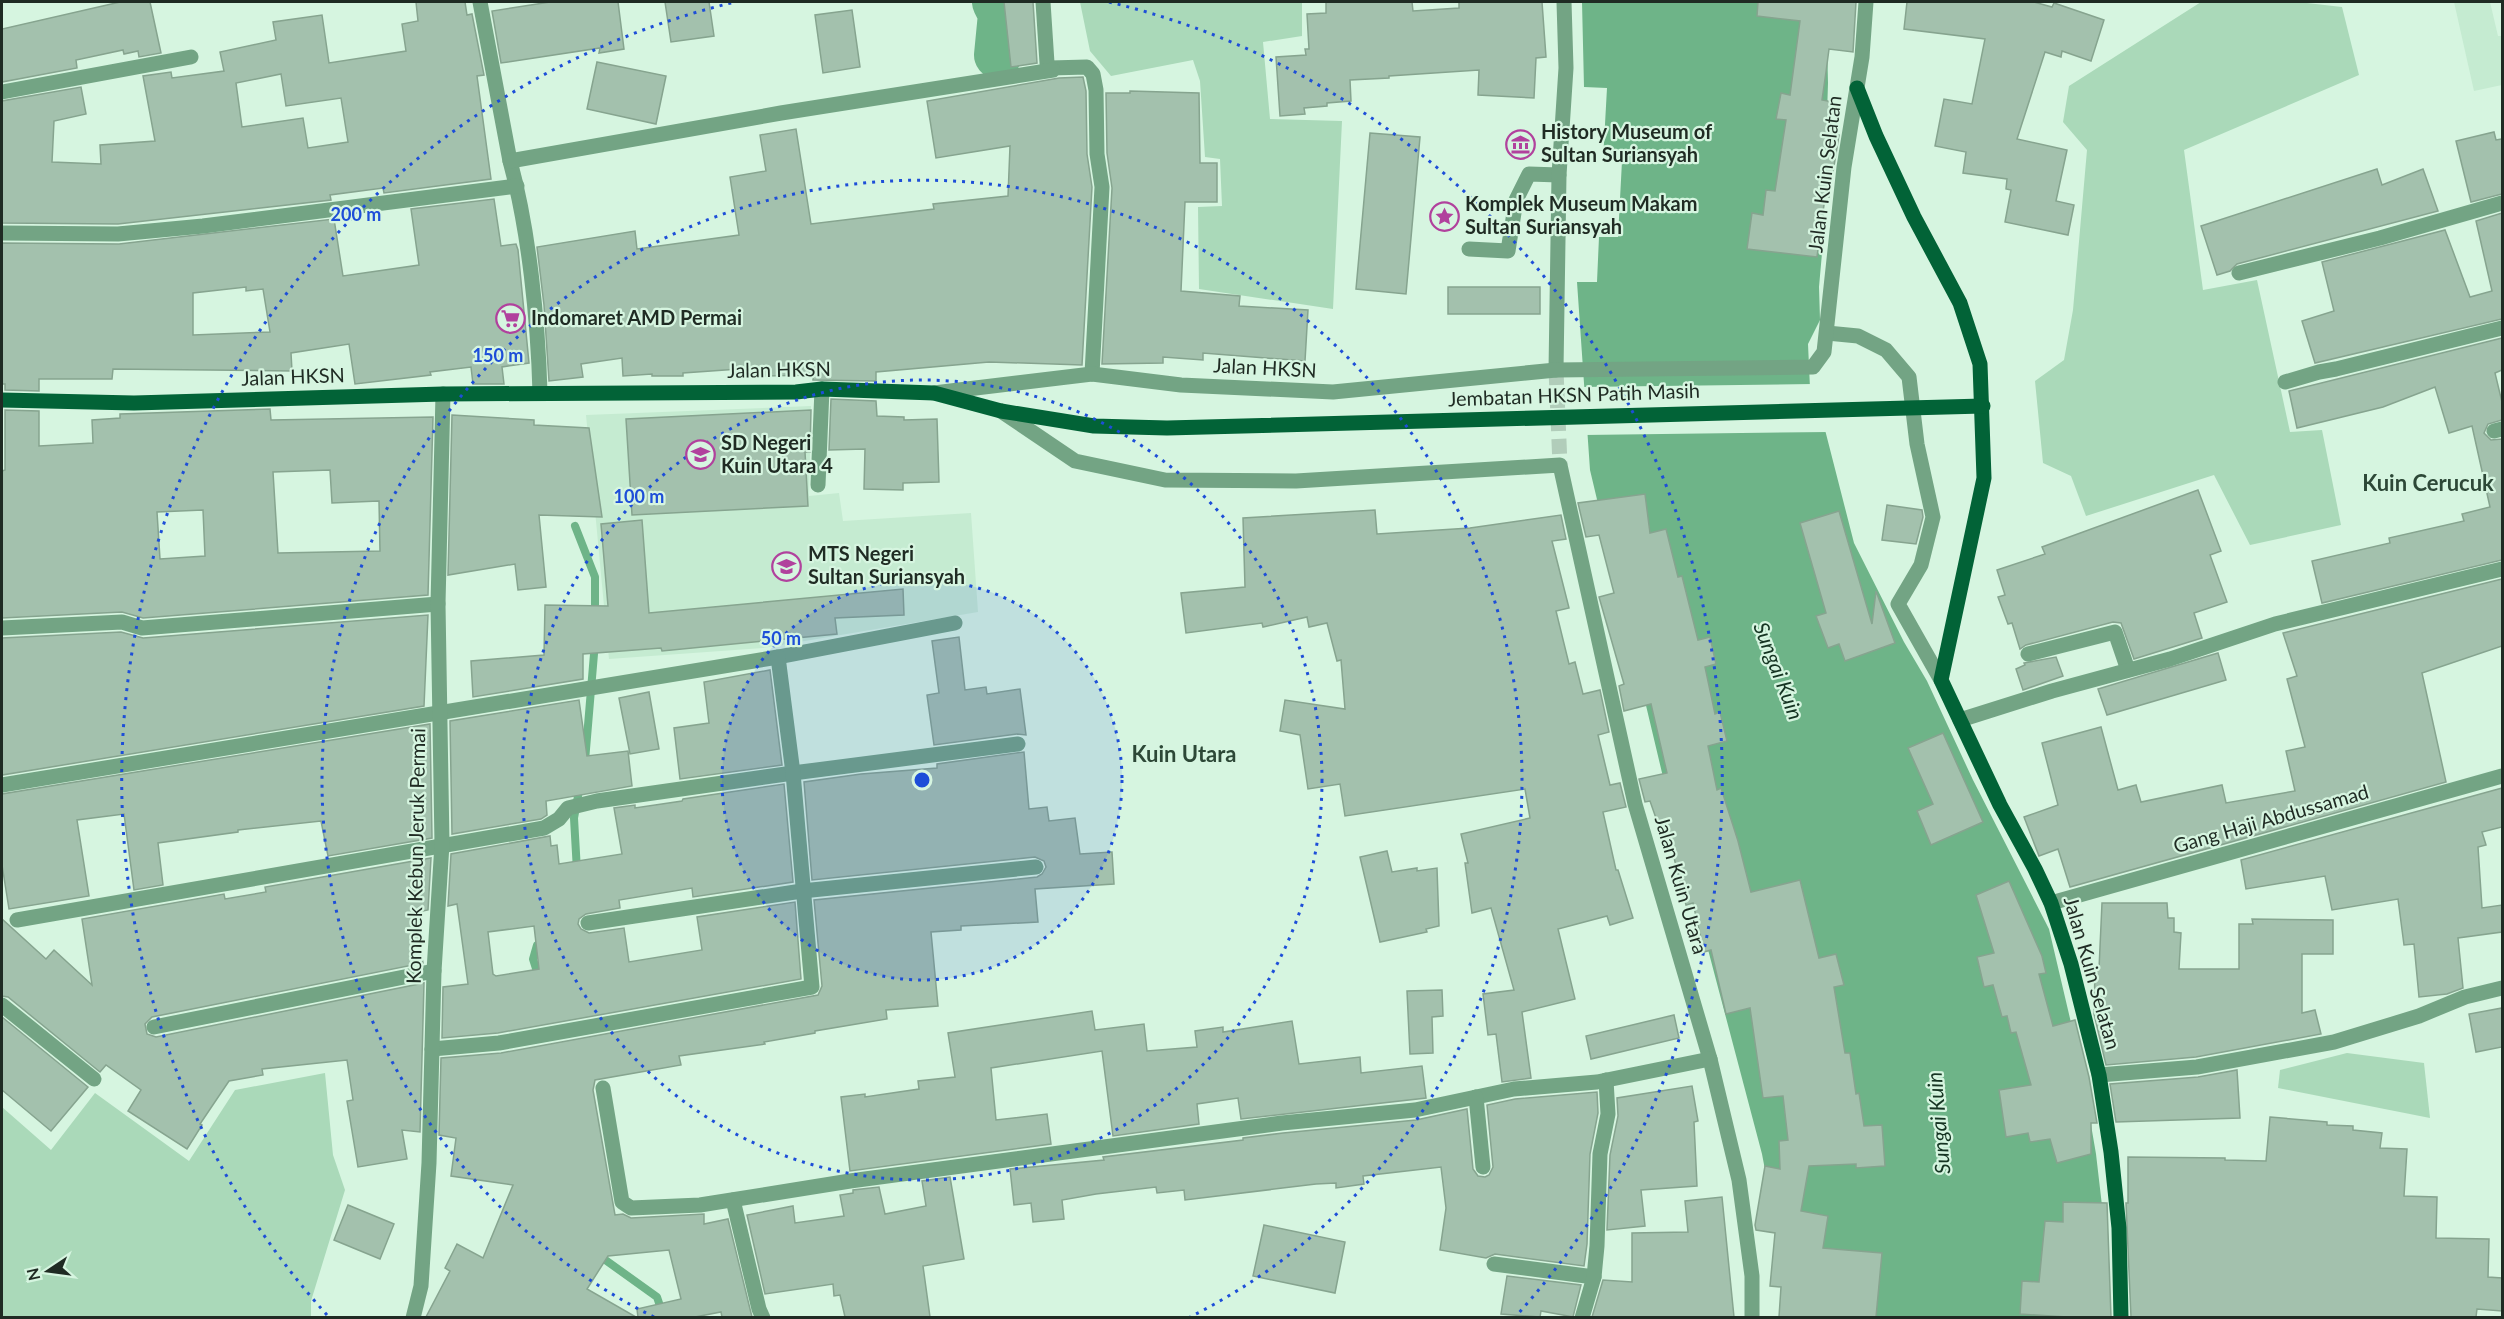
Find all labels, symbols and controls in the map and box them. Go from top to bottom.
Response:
street label: Jalan Kuin Selatan [1802,94,1846,254]
place label: History Museum of Sultan Suriansyah [1541,119,1713,166]
museum icon: History Museum of Sultan Suriansyah [1504,128,1536,160]
place label: Komplek Museum Makam Sultan Suriansyah [1465,191,1698,238]
place icon: Komplek Museum Makam Sultan Suriansyah [1428,200,1460,232]
text: 200 m [331,203,381,225]
supermarket icon: Indomaret AMD Permai [494,302,526,334]
place label: Indomaret AMD Permai [531,305,742,329]
text: 150 m [473,344,523,366]
street label: Jalan HKSN [1213,352,1317,382]
street label: Jalan HKSN [727,356,831,382]
street label: Jalan HKSN [241,362,345,390]
street label: Jembatan HKSN Patih Masih [1448,378,1700,410]
place label: SD Negeri Kuin Utara 4 [721,430,833,477]
school or university icon: SD Negeri Kuin Utara 4 [684,439,716,471]
district label: Kuin Cerucuk [2362,469,2494,496]
text: 100 m [614,485,664,507]
place label: MTS Negeri Sultan Suriansyah [808,541,965,588]
school or university icon: MTS Negeri Sultan Suriansyah [771,550,803,582]
water label: Sungai Kuin [1749,618,1809,723]
text: 50 m [761,627,801,649]
street label: Komplek Kebun Jeruk Permai [401,728,429,984]
district label: Kuin Utara [1132,740,1236,767]
centre of rings [912,770,932,790]
street label: Gang Haji Abdussamad [2170,779,2371,857]
street label: Jalan Kuin Utara [1651,813,1713,957]
street label: Jalan Kuin Selatan [2060,893,2126,1052]
water label: Sungai Kuin [1921,1071,1954,1175]
north arrow [18,1241,78,1301]
text: N [22,1266,44,1283]

